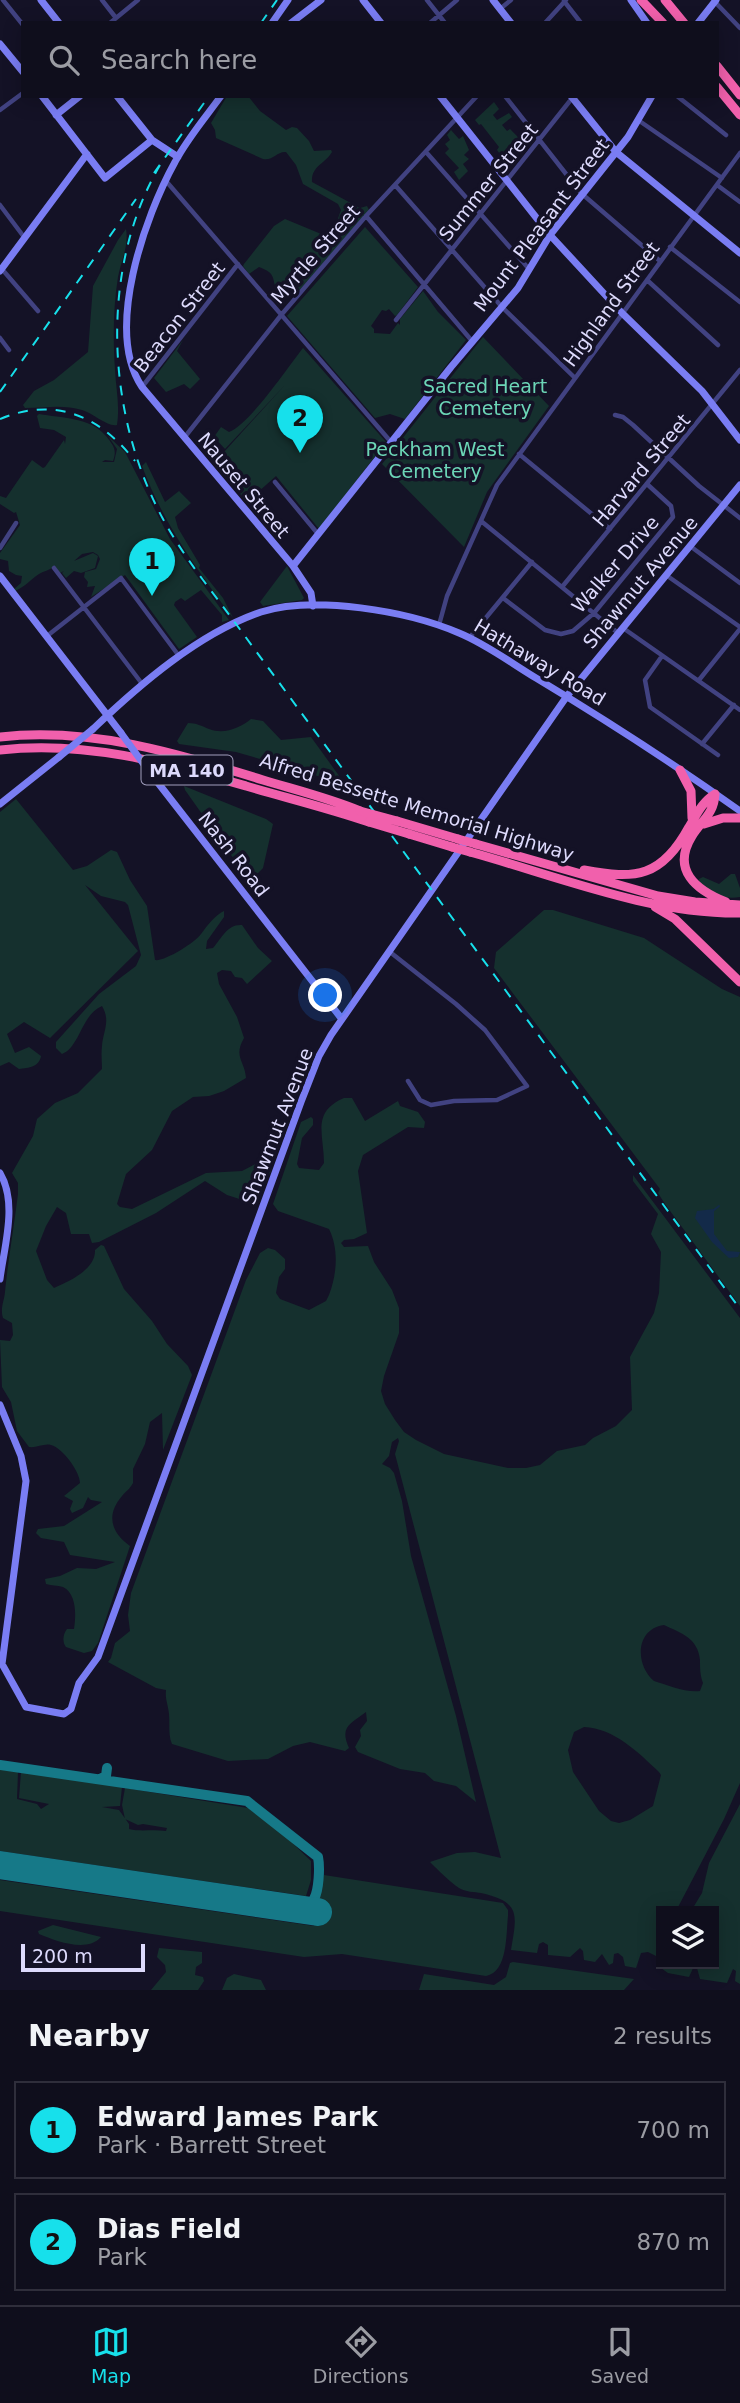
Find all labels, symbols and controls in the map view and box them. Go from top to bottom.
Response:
search box [21,21,719,98]
icon: search [45,41,83,79]
text: Search here [101,45,257,75]
street label: Summer Street [434,119,542,245]
street label: Mount Pleasant Street [469,134,613,316]
street label: Myrtle Street [266,200,364,308]
street label: Highland Street [558,237,664,371]
street label: Beacon Street [129,257,229,377]
park label: Sacred Heart Cemetery [423,375,547,419]
pin: 2 [277,395,323,453]
street label: Harvard Street [588,409,694,531]
street label: Nauset Street [194,428,294,542]
park label: Peckham West Cemetery [366,438,504,482]
street label: Walker Drive [567,511,663,617]
street label: Shawmut Avenue [578,511,702,653]
pin: 1 [129,538,175,596]
street label: Hathaway Road [470,614,610,710]
street label: Alfred Bessette Memorial Highway [257,749,577,865]
road number: MA 140 [142,756,232,784]
street label: Nash Road [194,807,274,901]
your location [308,978,342,1012]
street label: Shawmut Avenue [237,1045,317,1207]
map controls [656,1906,719,1969]
button: layers [656,1906,719,1969]
scale bar [21,1941,145,1973]
text: 200 m [32,1945,93,1967]
text: Nearby [28,2018,150,2053]
text: 2 results [613,2023,712,2049]
text: Edward James Park [97,2102,378,2132]
text: 1 [45,2117,61,2143]
text: 700 m [636,2117,710,2143]
text: Park · Barrett Street [97,2132,326,2158]
text: Dias Field [97,2214,241,2244]
text: 2 [45,2229,61,2255]
text: 870 m [636,2229,710,2255]
text: Park [97,2244,147,2270]
tab: Map [91,2323,131,2387]
tab: Directions [313,2323,409,2387]
tab: Saved [590,2323,649,2387]

